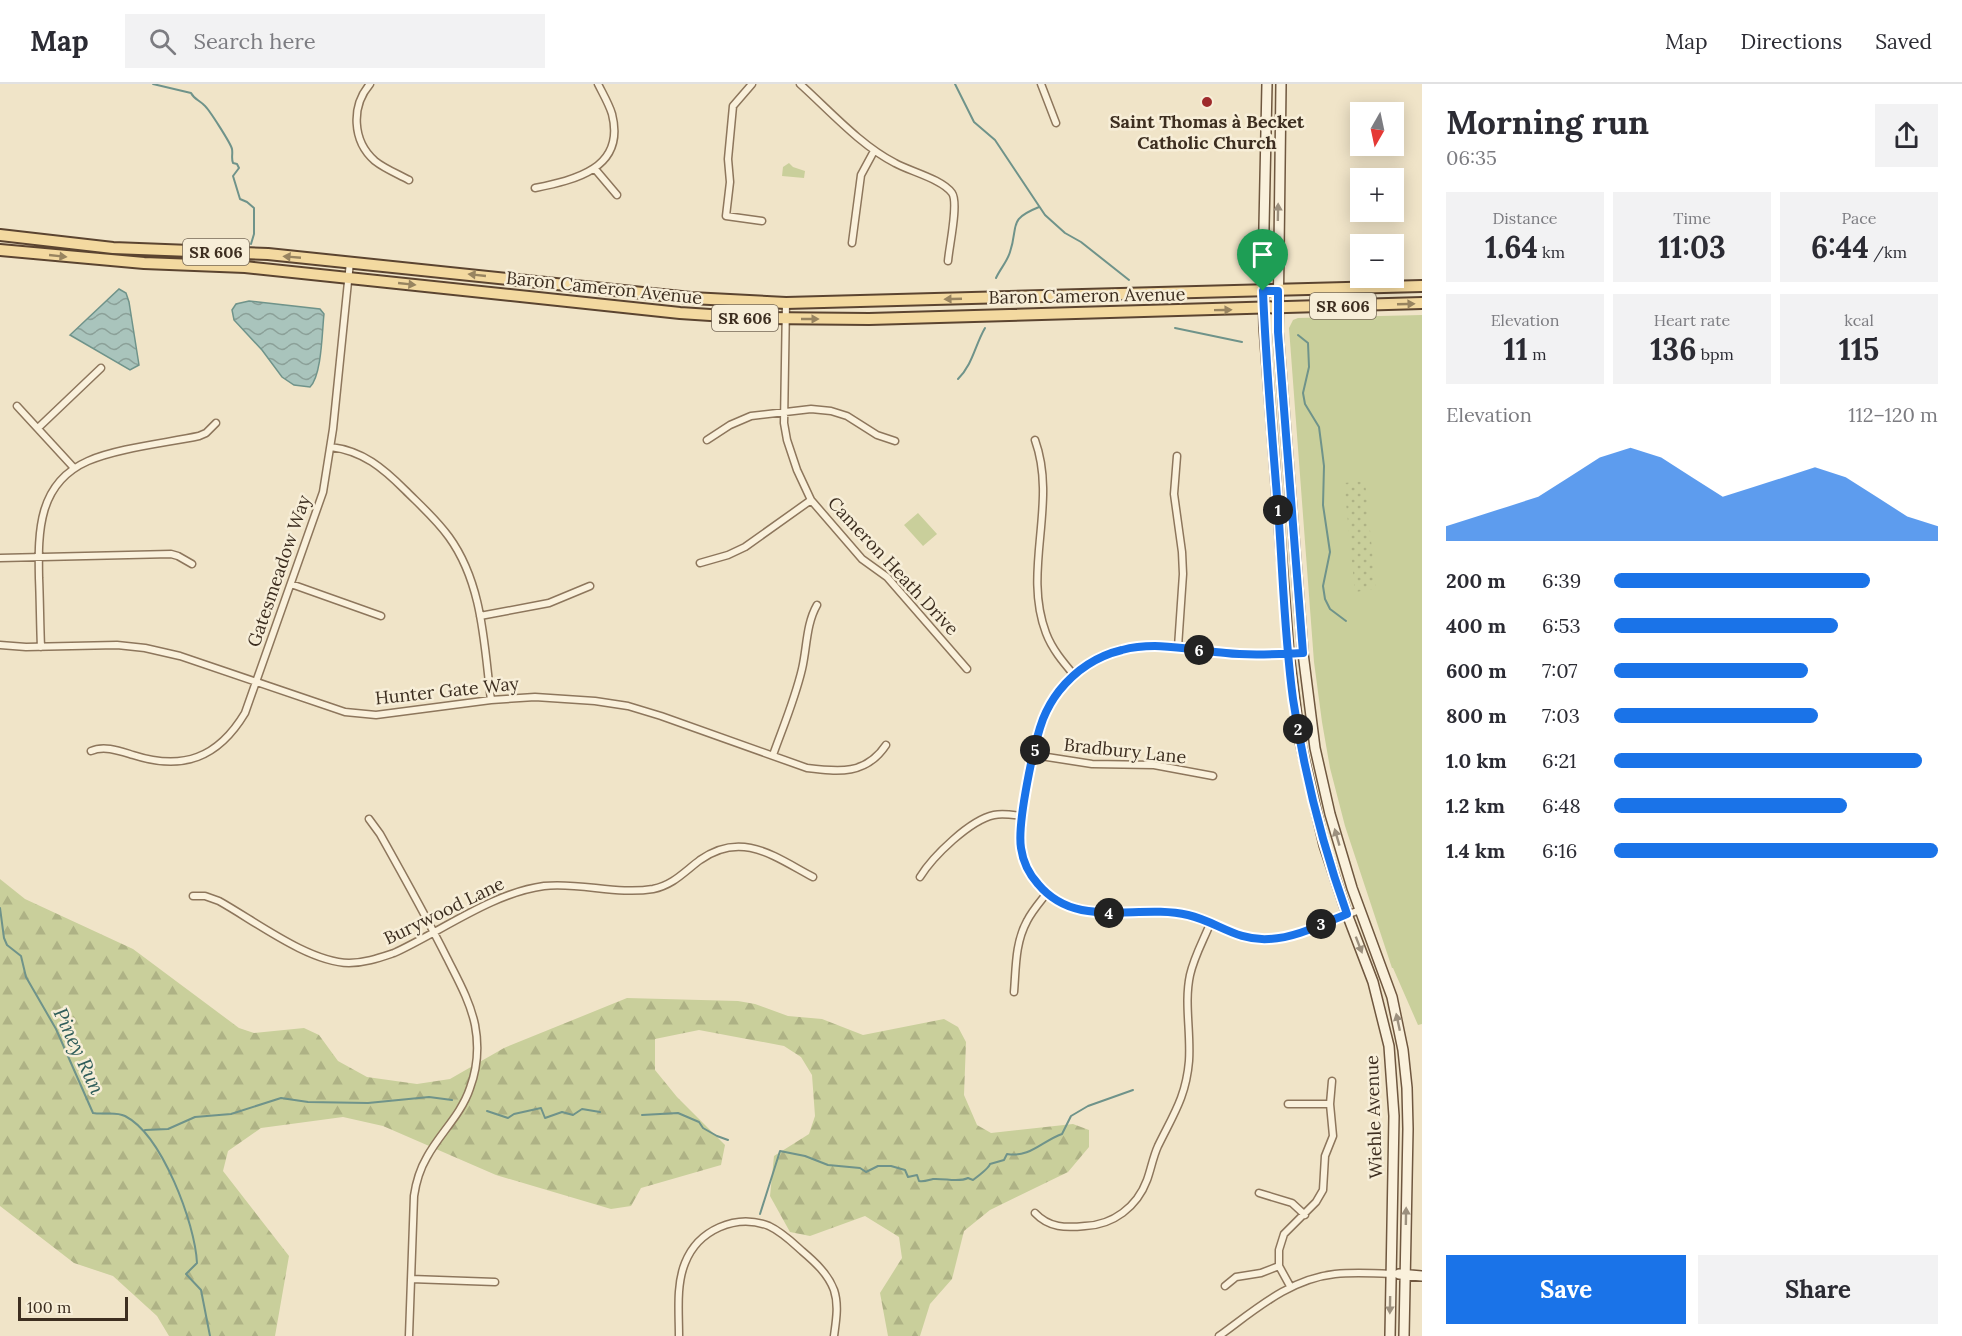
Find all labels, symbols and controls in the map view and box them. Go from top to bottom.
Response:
search box [125,14,545,68]
text: Map [30,23,89,59]
icon: search [146,25,179,58]
text: Search here [194,27,316,55]
text: Map [1665,28,1708,55]
text: Directions [1741,28,1842,55]
text: Saved [1875,28,1932,55]
marker: Saint Thomas à Becket Catholic Church [1200,95,1214,109]
text: Morning run [1446,101,1649,143]
north arrow [1350,102,1404,156]
map controls [1350,102,1404,288]
button: share [1875,104,1938,167]
place label: Saint Thomas à Becket Catholic Church [1110,110,1305,154]
text: 06:35 [1446,145,1497,170]
button: + [1350,168,1404,222]
one-way arrow [1274,202,1283,221]
text: Distance [1492,208,1558,228]
text: Time [1673,208,1711,228]
text: Pace [1842,208,1876,228]
text: 1.64 [1485,228,1538,266]
text: 11:03 [1658,228,1726,266]
text: 6:44 [1811,228,1869,266]
pin [1237,229,1288,291]
button: − [1350,234,1404,288]
icon: arrive [1246,238,1279,271]
road number: SR 606 [183,239,249,265]
text: km [1538,242,1565,262]
text: /km [1869,242,1907,262]
one-way arrow [49,251,68,261]
one-way arrow [283,252,302,262]
street label: Baron Cameron Avenue [505,266,703,309]
one-way arrow [468,270,487,280]
one-way arrow [397,279,416,289]
street label: Baron Cameron Avenue [988,282,1186,309]
road number: SR 606 [1310,293,1376,319]
one-way arrow [943,295,962,304]
one-way arrow [1397,299,1416,309]
road number: SR 606 [712,305,778,331]
one-way arrow [1214,305,1233,315]
text: Elevation [1491,310,1559,330]
text: Heart rate [1654,310,1730,330]
text: kcal [1844,310,1874,330]
one-way arrow [801,314,820,324]
text: 11 [1504,330,1528,368]
text: 136 [1650,330,1696,368]
text: 115 [1839,330,1879,368]
text: m [1528,344,1546,364]
text: bpm [1696,344,1734,364]
text: Elevation [1446,402,1532,427]
text: 112–120 m [1848,402,1938,427]
street label: Gatesmeadow Way [242,491,315,650]
street label: Cameron Heath Drive [823,491,964,640]
pin: 1 [1263,495,1293,525]
text: 1 [1275,500,1281,520]
text: 200 m [1446,568,1506,593]
text: 6:39 [1542,568,1581,593]
text: 400 m [1446,613,1506,638]
text: 6:53 [1542,613,1581,638]
pin: 6 [1184,635,1214,665]
text: 6 [1194,640,1204,660]
text: 600 m [1446,658,1507,683]
text: 7:07 [1542,658,1577,683]
street label: Hunter Gate Way [374,671,521,709]
text: 800 m [1446,703,1507,728]
text: 7:03 [1542,703,1580,728]
pin: 2 [1283,714,1313,744]
text: 2 [1294,719,1302,739]
street label: Bradbury Lane [1063,733,1188,768]
pin: 5 [1020,735,1050,765]
text: 5 [1031,740,1039,760]
text: 1.0 km [1446,748,1507,773]
text: 6:21 [1542,748,1577,773]
text: 1.2 km [1446,793,1505,818]
text: 6:48 [1542,793,1581,818]
one-way arrow [1331,828,1341,846]
text: 1.4 km [1446,838,1505,863]
text: 6:16 [1542,838,1577,863]
street label: Burywood Lane [380,871,508,950]
pin: 4 [1094,898,1124,928]
text: 4 [1105,903,1113,923]
pin: 3 [1306,909,1336,939]
text: 3 [1317,914,1325,934]
one-way arrow [1354,936,1364,954]
water label: Piney Run [49,1004,111,1099]
one-way arrow [1392,1013,1402,1031]
street label: Wiehle Avenue [1360,1055,1387,1179]
one-way arrow [1401,1207,1411,1226]
button: Save [1446,1255,1686,1324]
button: Share [1698,1255,1938,1324]
scale bar [18,1294,128,1322]
one-way arrow [1385,1295,1395,1314]
text: 100 m [27,1297,71,1317]

